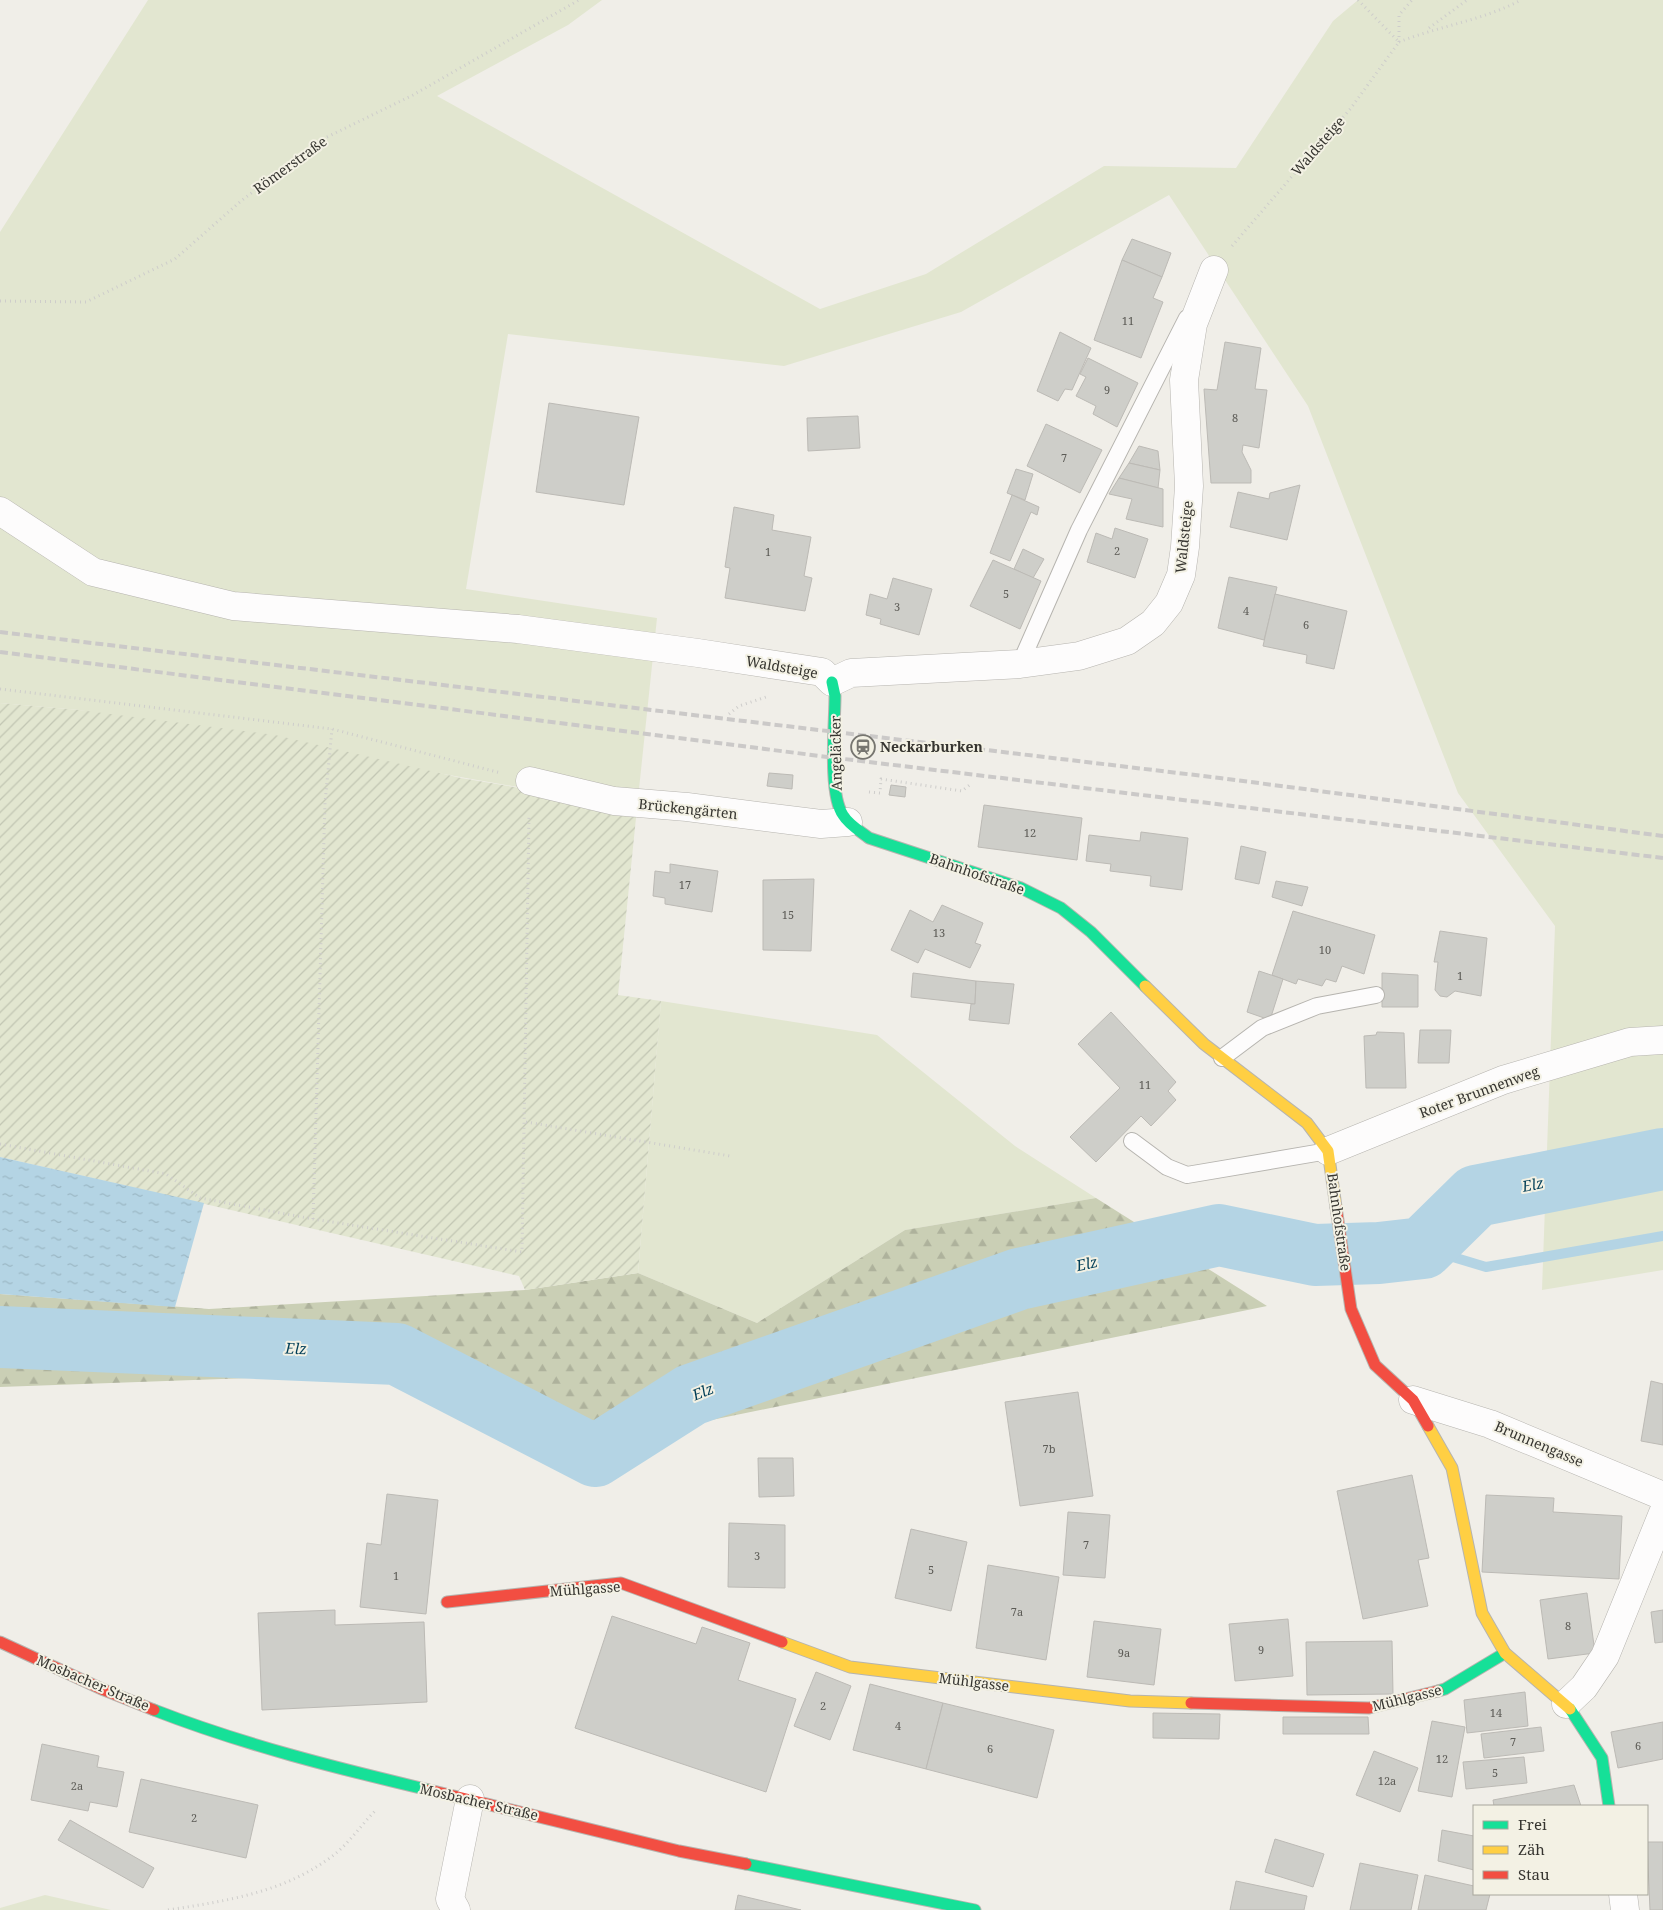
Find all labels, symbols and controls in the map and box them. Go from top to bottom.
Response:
street label: Waldsteige [1287,112,1349,179]
street label: Römerstraße [249,131,330,198]
house number: 11 [1122,313,1134,328]
house number: 9 [1104,382,1110,397]
house number: 8 [1232,410,1238,425]
house number: 7 [1061,450,1067,465]
street label: Waldsteige [1170,500,1197,574]
house number: 2 [1114,543,1120,558]
house number: 1 [765,544,771,559]
house number: 5 [1003,586,1009,601]
house number: 3 [894,599,900,614]
house number: 4 [1243,603,1249,618]
house number: 6 [1303,617,1309,632]
street label: Waldsteige [745,651,820,682]
street label: Angeläcker [825,715,846,791]
station icon: Neckarburken [850,734,876,760]
place label: Neckarburken [880,737,983,756]
street label: Brückengärten [638,794,738,823]
house number: 12 [1024,825,1036,840]
street label: Bahnhofstraße [927,848,1027,899]
house number: 17 [679,877,691,892]
house number: 15 [782,907,794,922]
house number: 13 [933,925,945,940]
house number: 10 [1319,942,1331,957]
house number: 1 [1457,968,1463,983]
street label: Roter Brunnenweg [1416,1061,1542,1122]
house number: 11 [1139,1077,1151,1092]
street label: Bahnhofstraße [1323,1172,1356,1272]
water label: Elz [1519,1172,1546,1196]
water label: Elz [1073,1251,1100,1275]
water label: Elz [284,1338,307,1358]
water label: Elz [688,1378,717,1405]
street label: Brunnengasse [1492,1416,1587,1471]
house number: 7b [1043,1441,1056,1456]
house number: 7 [1083,1537,1089,1552]
house number: 3 [754,1548,760,1563]
house number: 5 [928,1562,934,1577]
house number: 1 [393,1568,399,1583]
street label: Mühlgasse [549,1577,621,1600]
house number: 7a [1011,1604,1023,1619]
house number: 8 [1565,1618,1571,1633]
house number: 9 [1258,1642,1264,1657]
house number: 9a [1118,1645,1130,1660]
street label: Mosbacher Straße [34,1650,153,1715]
street label: Mühlgasse [938,1668,1010,1695]
street label: Mühlgasse [1370,1680,1444,1715]
house number: 2 [820,1698,826,1713]
house number: 14 [1490,1705,1502,1720]
house number: 4 [895,1718,901,1733]
house number: 7 [1510,1734,1516,1749]
house number: 6 [1635,1738,1641,1753]
house number: 6 [987,1741,993,1756]
house number: 12 [1436,1751,1448,1766]
house number: 5 [1492,1765,1498,1780]
house number: 12a [1378,1773,1396,1788]
house number: 2a [71,1778,83,1793]
street label: Mosbacher Straße [418,1779,540,1824]
legend [1473,1805,1648,1895]
house number: 2 [191,1810,197,1825]
text: Frei [1518,1814,1547,1834]
text: Zäh [1518,1839,1545,1859]
text: Stau [1518,1864,1550,1884]

